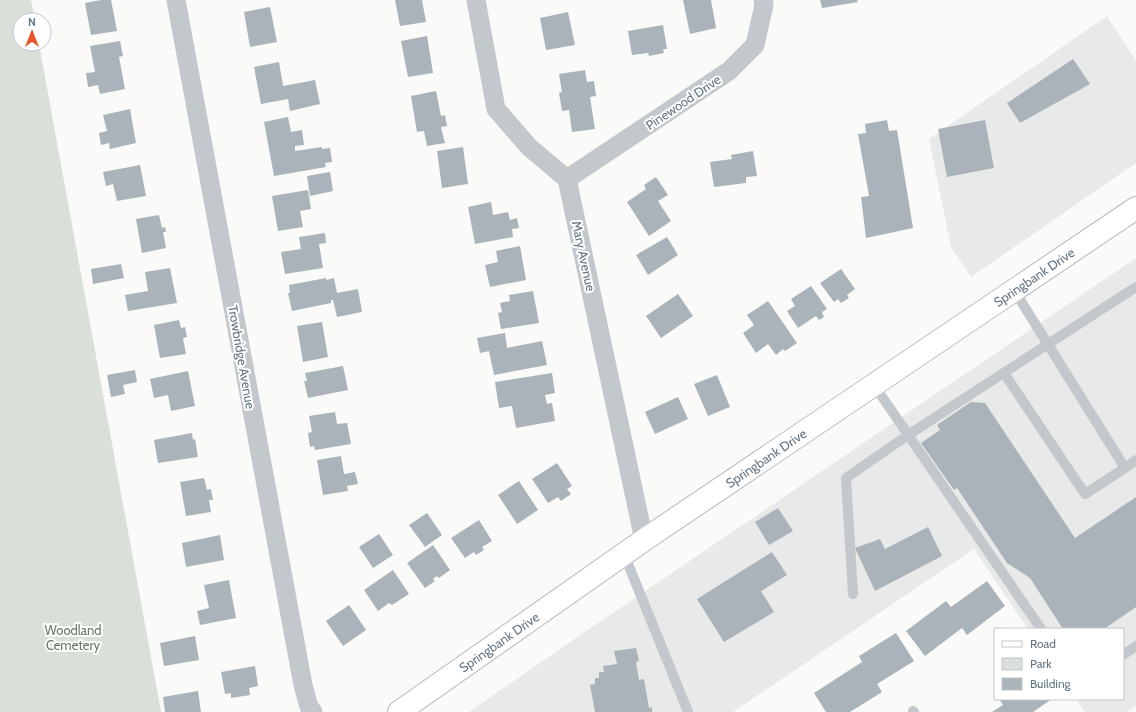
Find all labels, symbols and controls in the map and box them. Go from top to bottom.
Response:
north arrow [12,12,52,52]
text: N [28,15,36,29]
street label: Pinewood Drive [642,71,724,133]
street label: Mary Avenue [569,219,599,293]
street label: Springbank Drive [991,244,1078,310]
street label: Trowbridge Avenue [225,304,259,410]
street label: Springbank Drive [723,425,810,491]
street label: Springbank Drive [456,608,542,676]
park label: Woodland Cemetery [44,622,102,653]
legend [994,628,1124,700]
text: Road [1030,636,1056,651]
text: Park [1030,656,1052,671]
text: Building [1030,676,1072,691]

